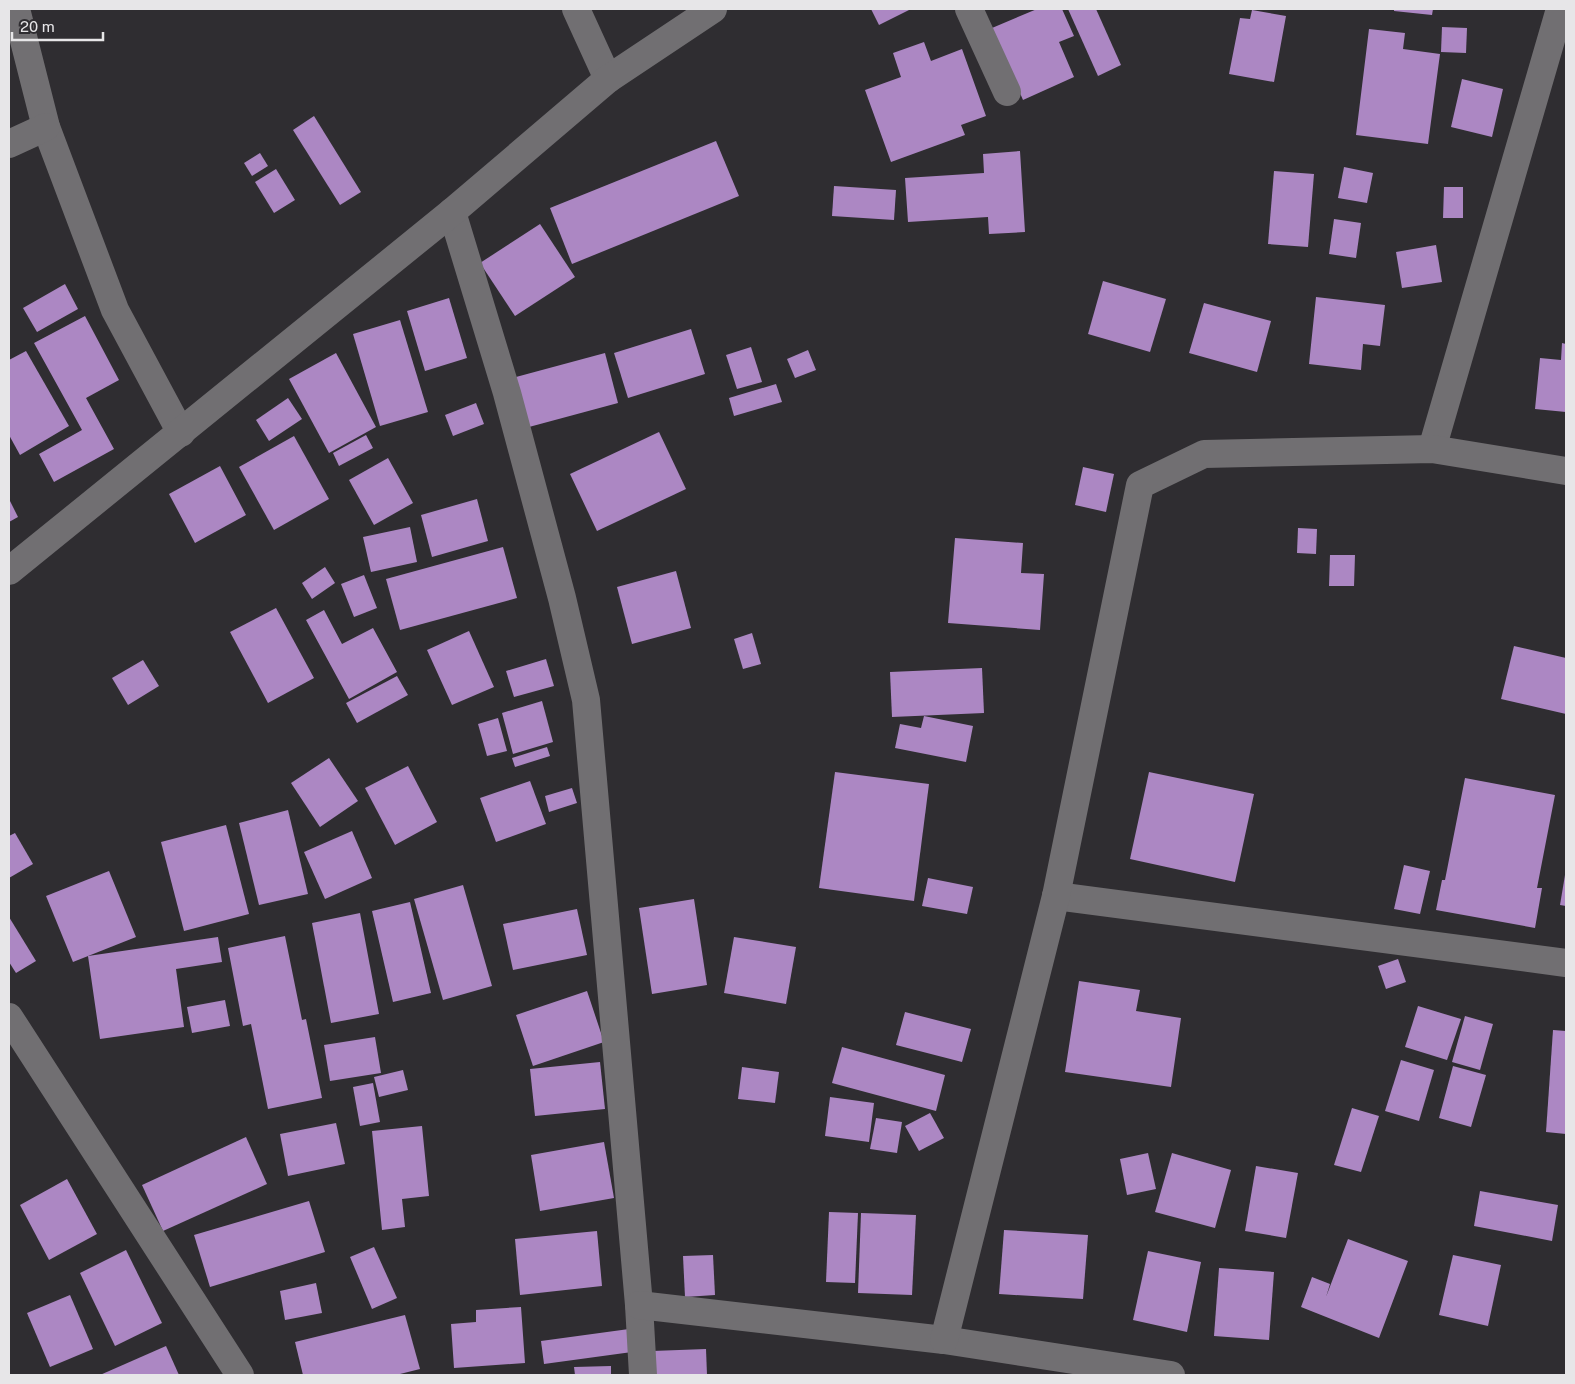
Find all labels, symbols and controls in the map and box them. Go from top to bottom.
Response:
scale bar [12,10,104,42]
text: 20 m [20,18,55,35]

